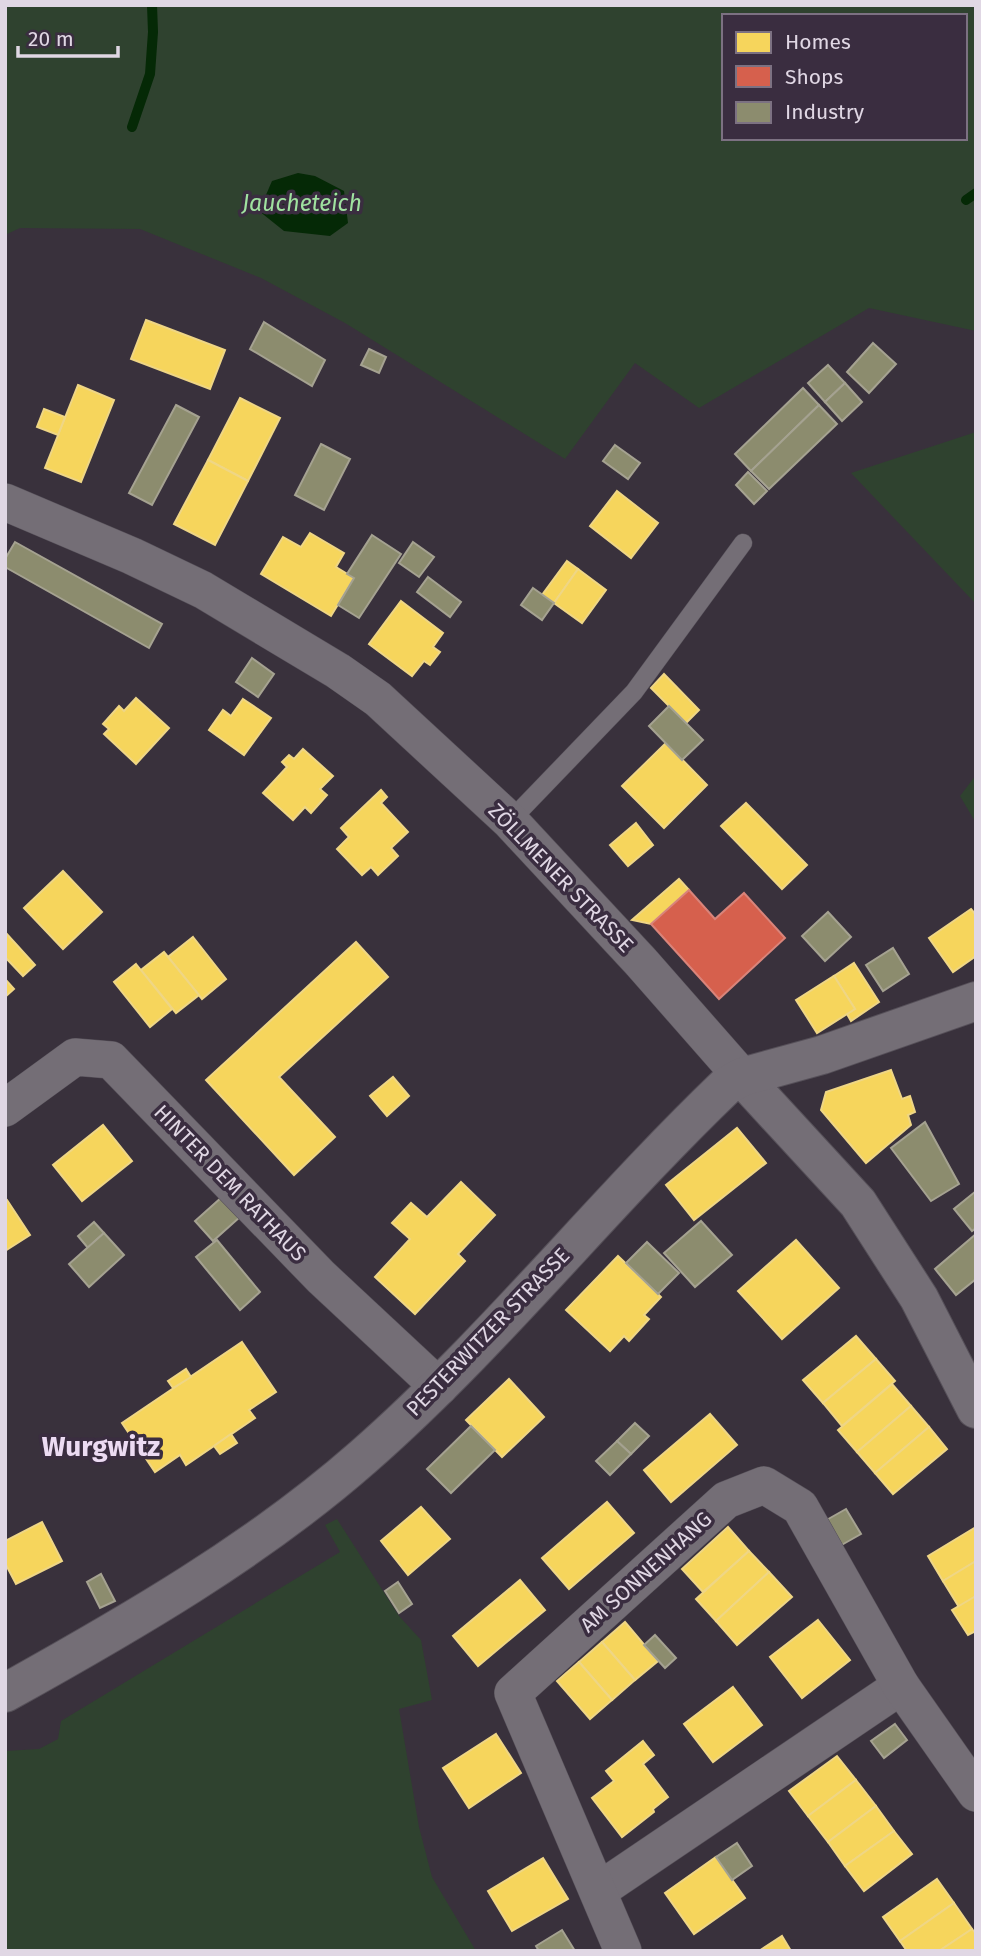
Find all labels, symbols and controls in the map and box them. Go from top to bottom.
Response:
scale bar [18,14,117,58]
legend [722,14,967,140]
text: 20 m [28,26,74,52]
text: Homes [785,29,851,55]
text: Shops [785,64,843,90]
text: Industry [785,99,865,125]
water label: Jaucheteich [240,189,362,217]
street label: ZÖLLMENER STRASSE [483,798,639,958]
street label: HINTER DEM RATHAUS [149,1099,311,1267]
street label: PESTERWITZER STRASSE [401,1242,575,1422]
district label: Wurgwitz [42,1430,160,1463]
street label: AM SONNENHANG [575,1506,717,1638]

